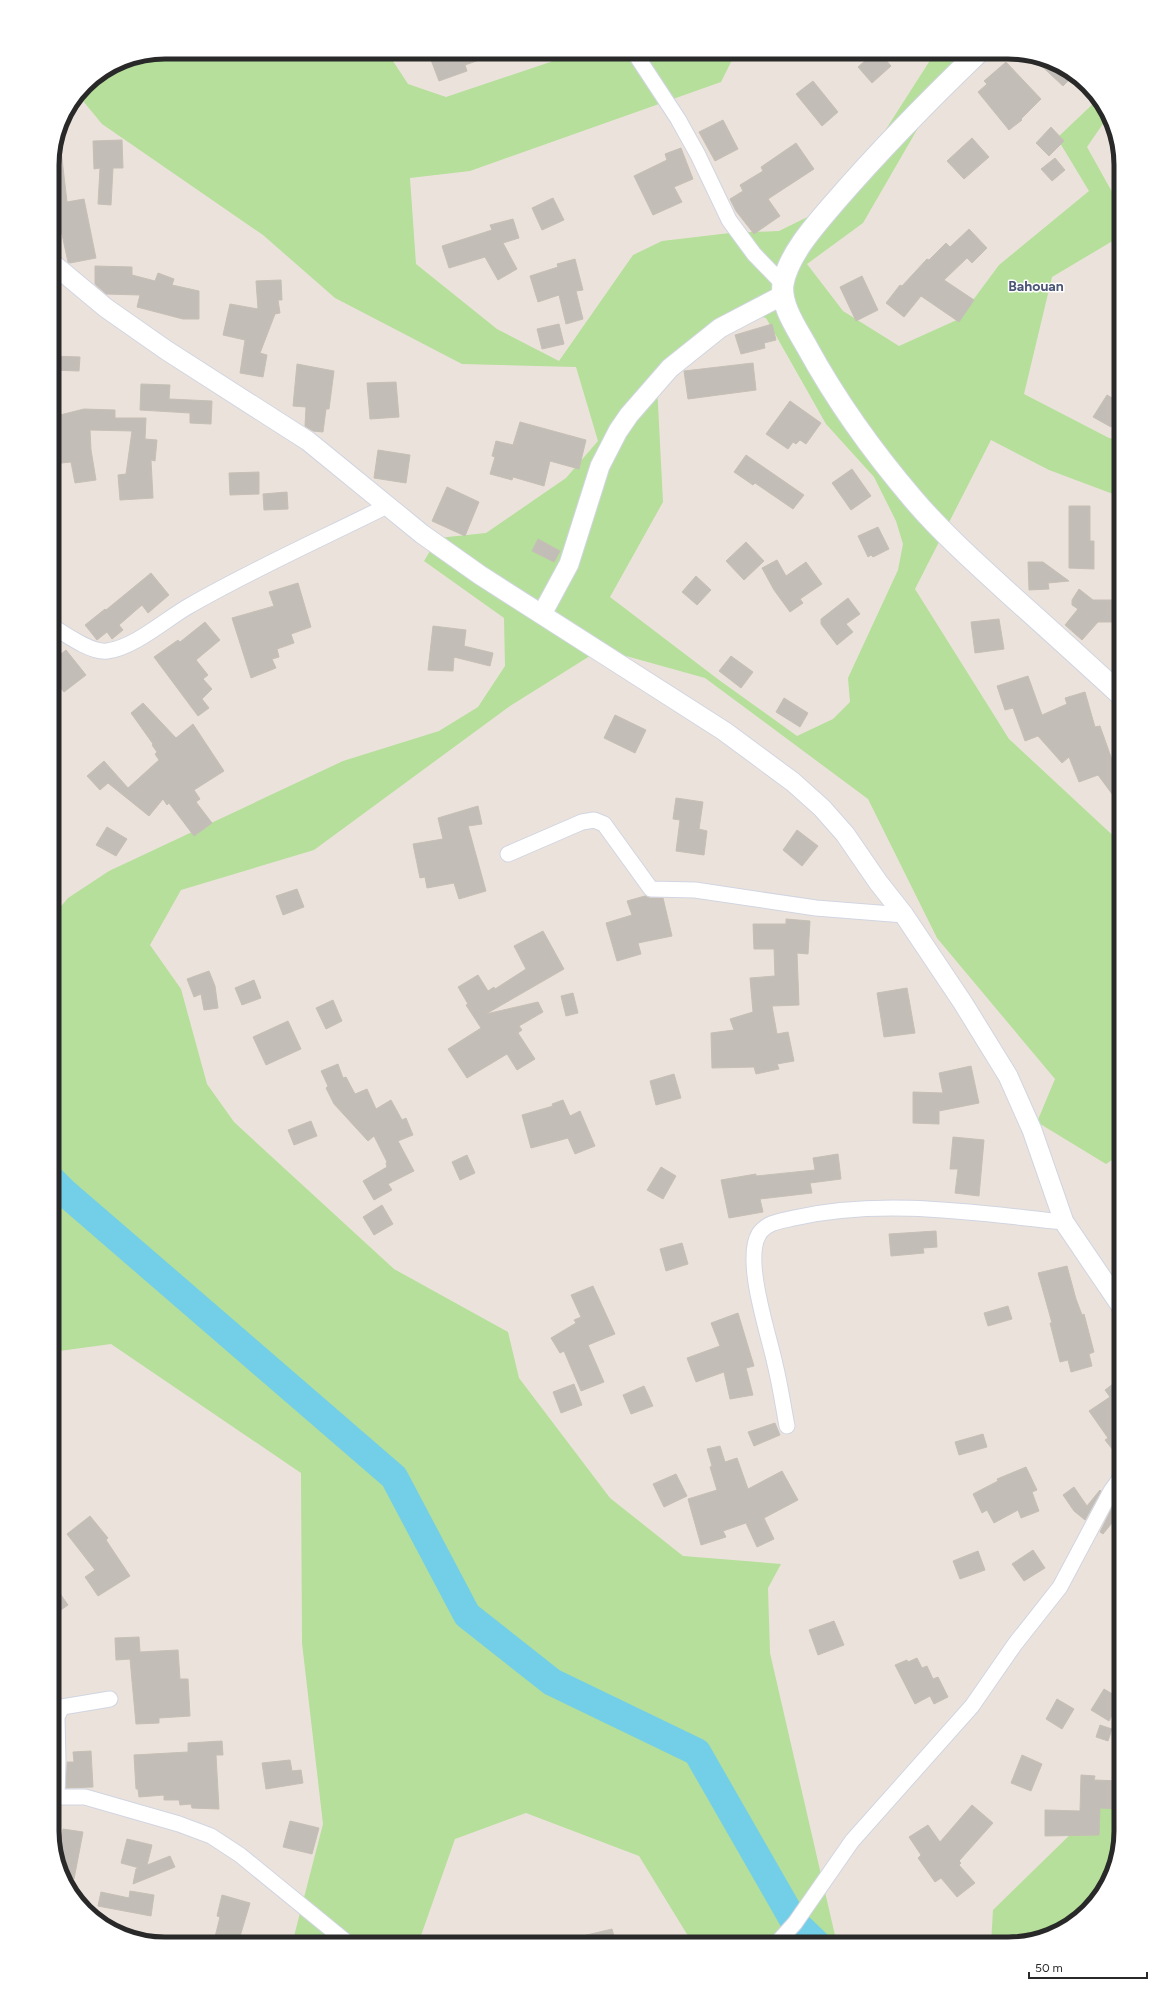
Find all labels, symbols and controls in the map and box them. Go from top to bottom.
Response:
district label: Bahouan [1008,278,1064,295]
scale bar [1029,1954,1147,1980]
text: 50 m [1035,1961,1063,1975]

